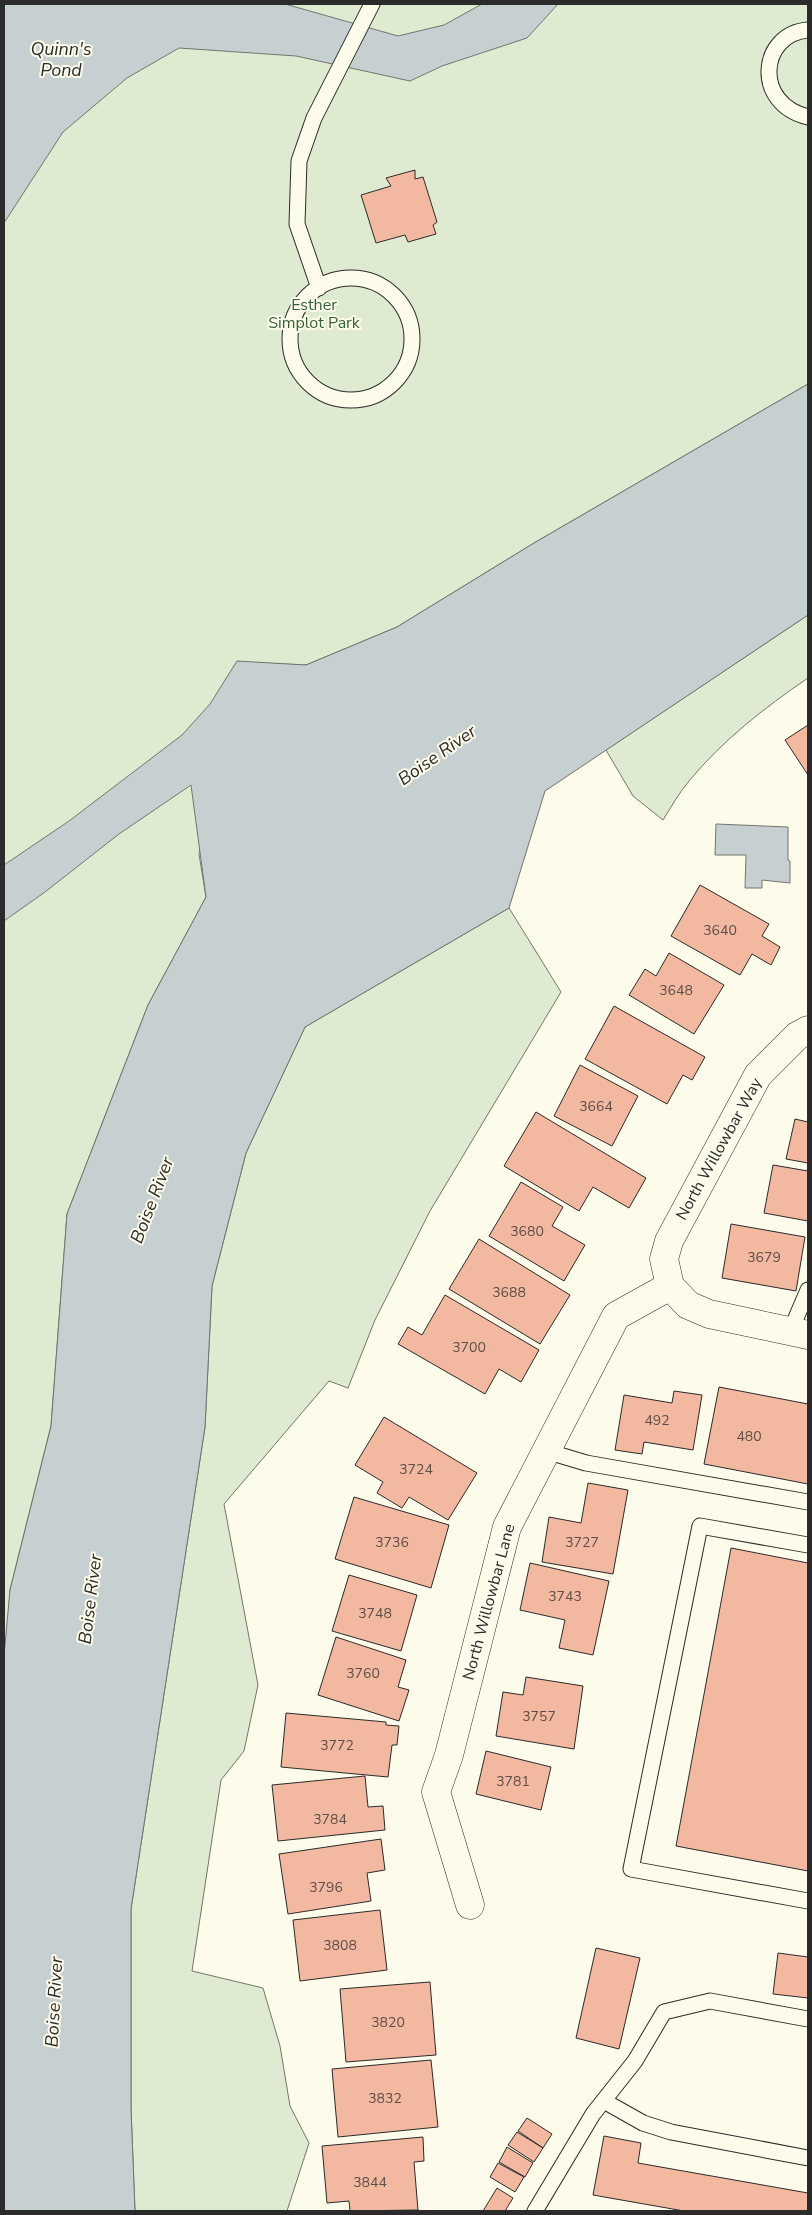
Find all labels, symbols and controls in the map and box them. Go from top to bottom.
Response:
water label: Quinn's Pond [30,37,92,82]
park label: Esther Simplot Park [268,294,361,334]
water label: Boise River [393,719,481,791]
house number: 3640 [703,921,737,940]
house number: 3648 [659,981,693,1000]
street label: North Willowbar Way [671,1073,768,1224]
house number: 3664 [579,1097,613,1116]
water label: Boise River [125,1153,180,1247]
house number: 3680 [510,1222,544,1241]
house number: 3679 [747,1248,781,1267]
house number: 3688 [492,1283,526,1302]
house number: 3700 [452,1338,486,1357]
house number: 492 [644,1411,670,1430]
house number: 480 [736,1427,762,1446]
house number: 3724 [399,1460,433,1479]
street label: North Willowbar Lane [458,1521,520,1683]
house number: 3736 [375,1533,409,1552]
house number: 3727 [565,1533,599,1552]
water label: Boise River [73,1552,107,1645]
house number: 3743 [548,1587,582,1606]
house number: 3748 [358,1604,392,1623]
house number: 3760 [346,1664,380,1683]
house number: 3757 [522,1707,556,1726]
house number: 3772 [320,1736,354,1755]
house number: 3781 [496,1772,530,1791]
house number: 3784 [313,1810,347,1829]
house number: 3796 [309,1878,343,1897]
house number: 3808 [323,1936,357,1955]
water label: Boise River [40,1956,68,2048]
house number: 3820 [371,2013,405,2032]
house number: 3832 [368,2089,402,2108]
house number: 3844 [353,2173,387,2192]

